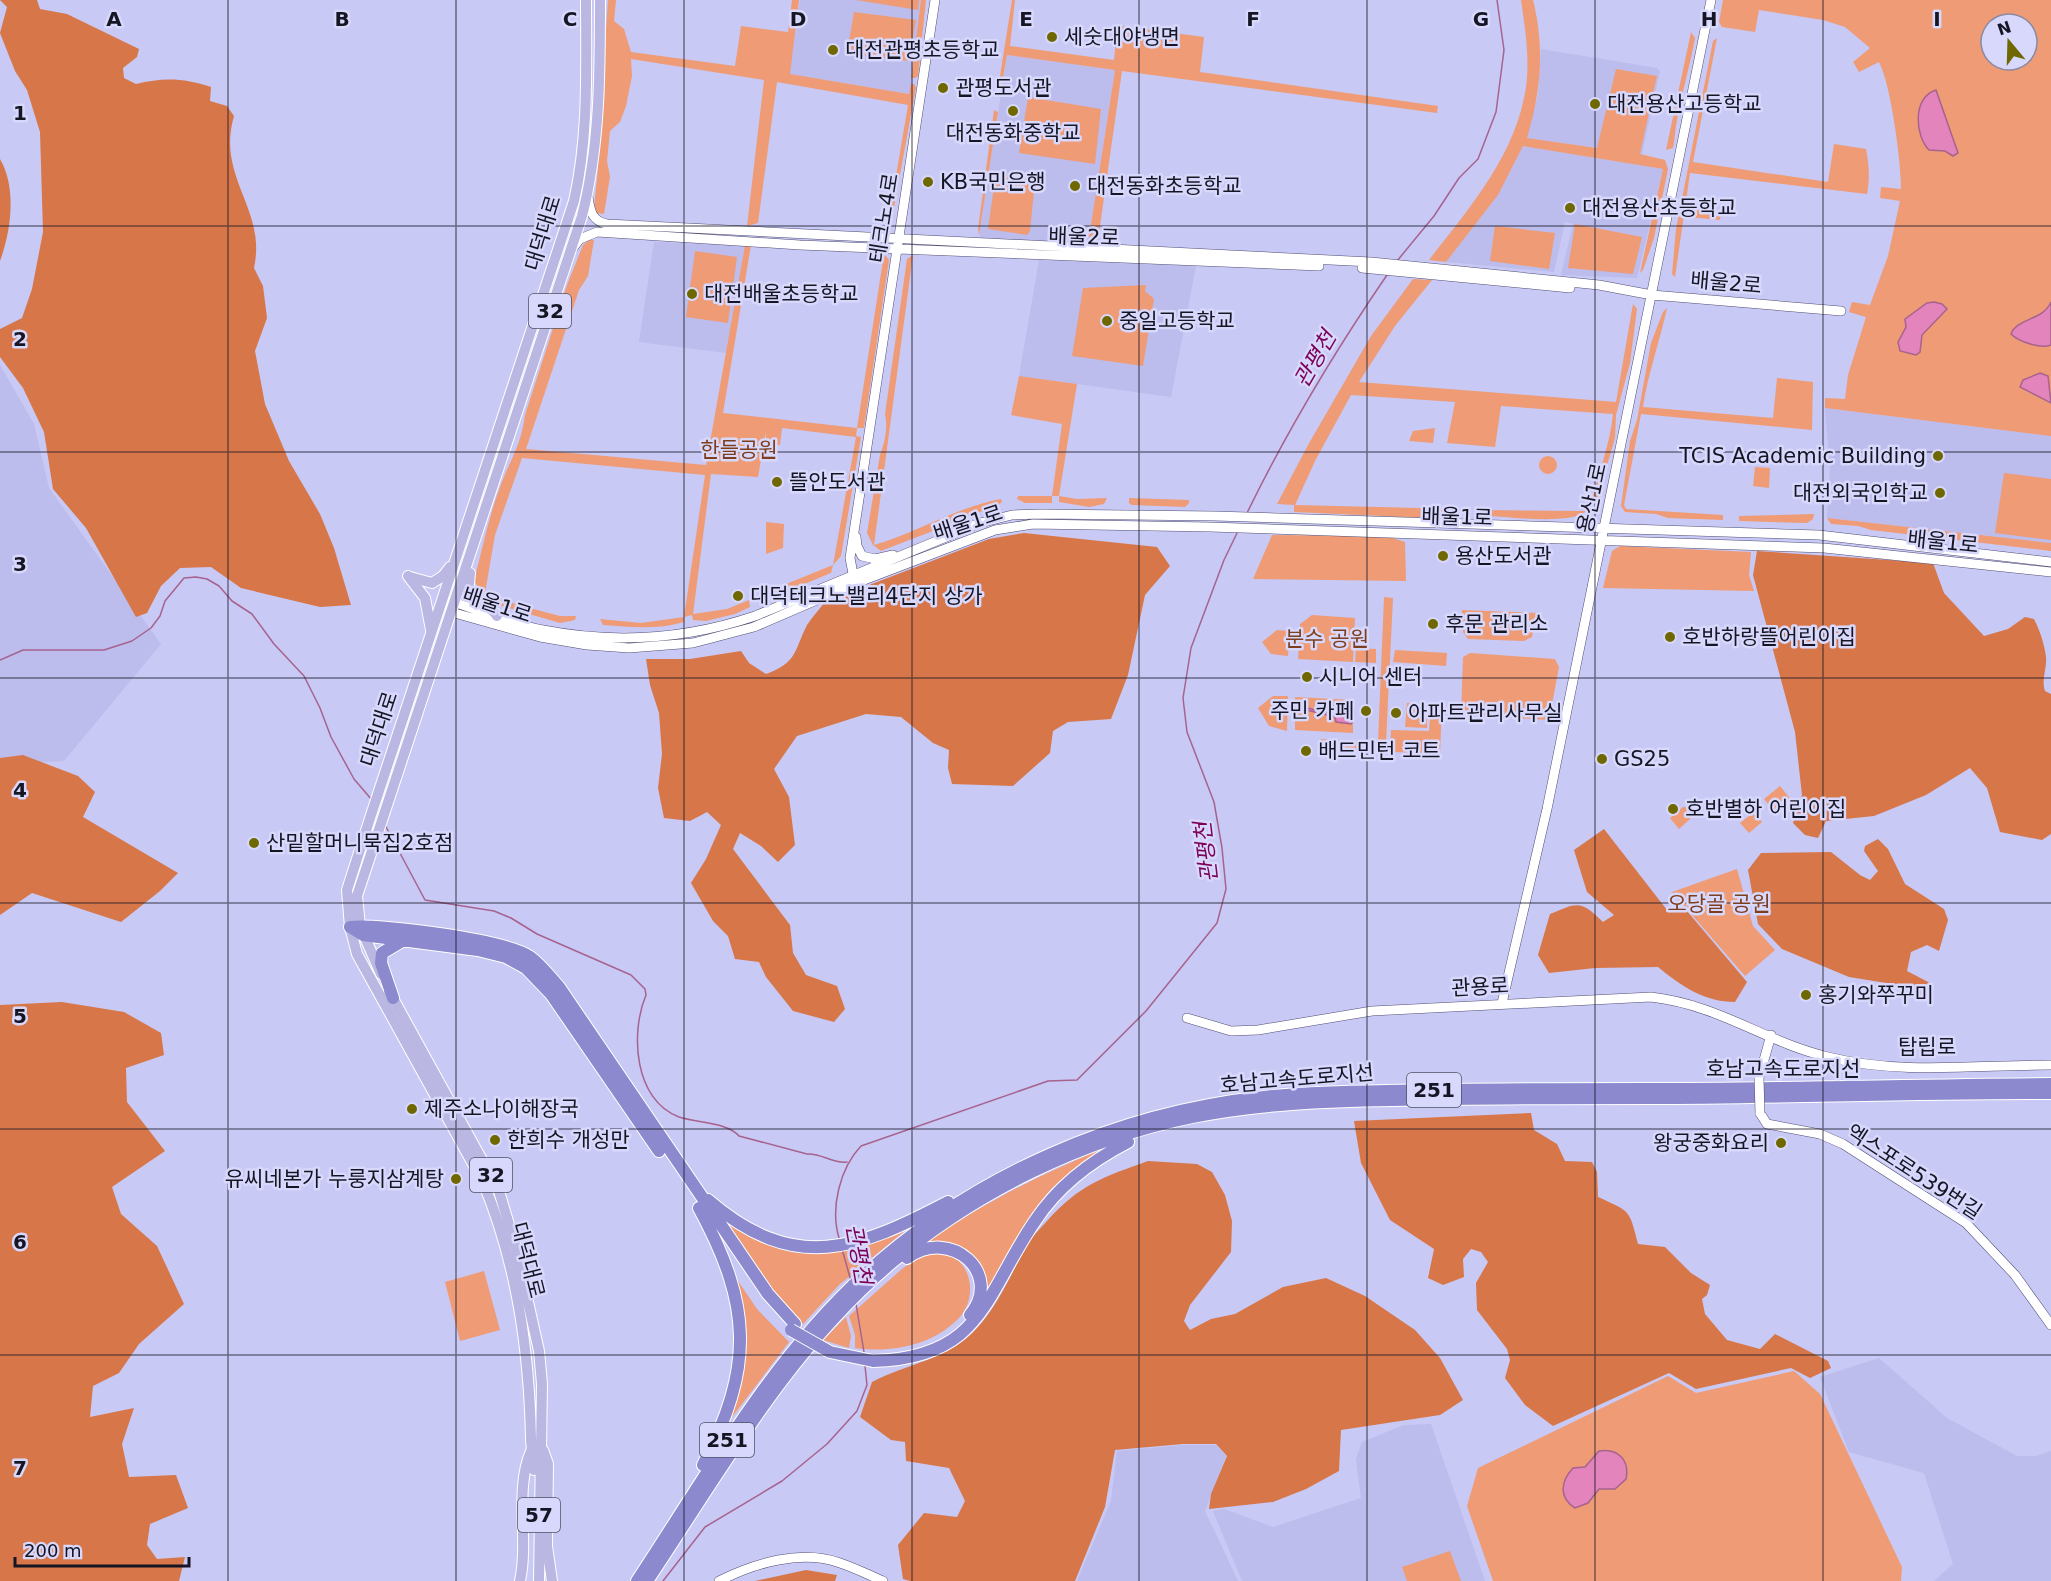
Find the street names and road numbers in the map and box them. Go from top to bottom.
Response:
street label: 테크노4로 [865,171,903,265]
street label: 대덕대로 [520,193,566,273]
street label: 배울2로 [1048,224,1120,250]
street label: 배울2로 [1689,268,1763,298]
road number: 32 [529,294,571,328]
street label: 용산1로 [1573,461,1611,535]
street label: 배울1로 [930,501,1006,545]
street label: 배울1로 [1421,504,1493,530]
street label: 배울1로 [1906,526,1980,558]
street label: 배울1로 [459,583,535,627]
street label: 대덕대로 [356,689,402,769]
street label: 관용로 [1450,973,1510,1001]
street label: 탑립로 [1898,1035,1956,1059]
street label: 호남고속도로지선 [1706,1057,1860,1081]
street label: 호남고속도로지선 [1219,1060,1375,1098]
road number: 251 [1407,1073,1461,1107]
street label: 엑스포로539번길 [1842,1119,1986,1225]
road number: 32 [470,1158,512,1192]
street label: 대덕대로 [507,1220,549,1300]
road number: 251 [700,1423,754,1457]
road number: 57 [518,1498,560,1532]

